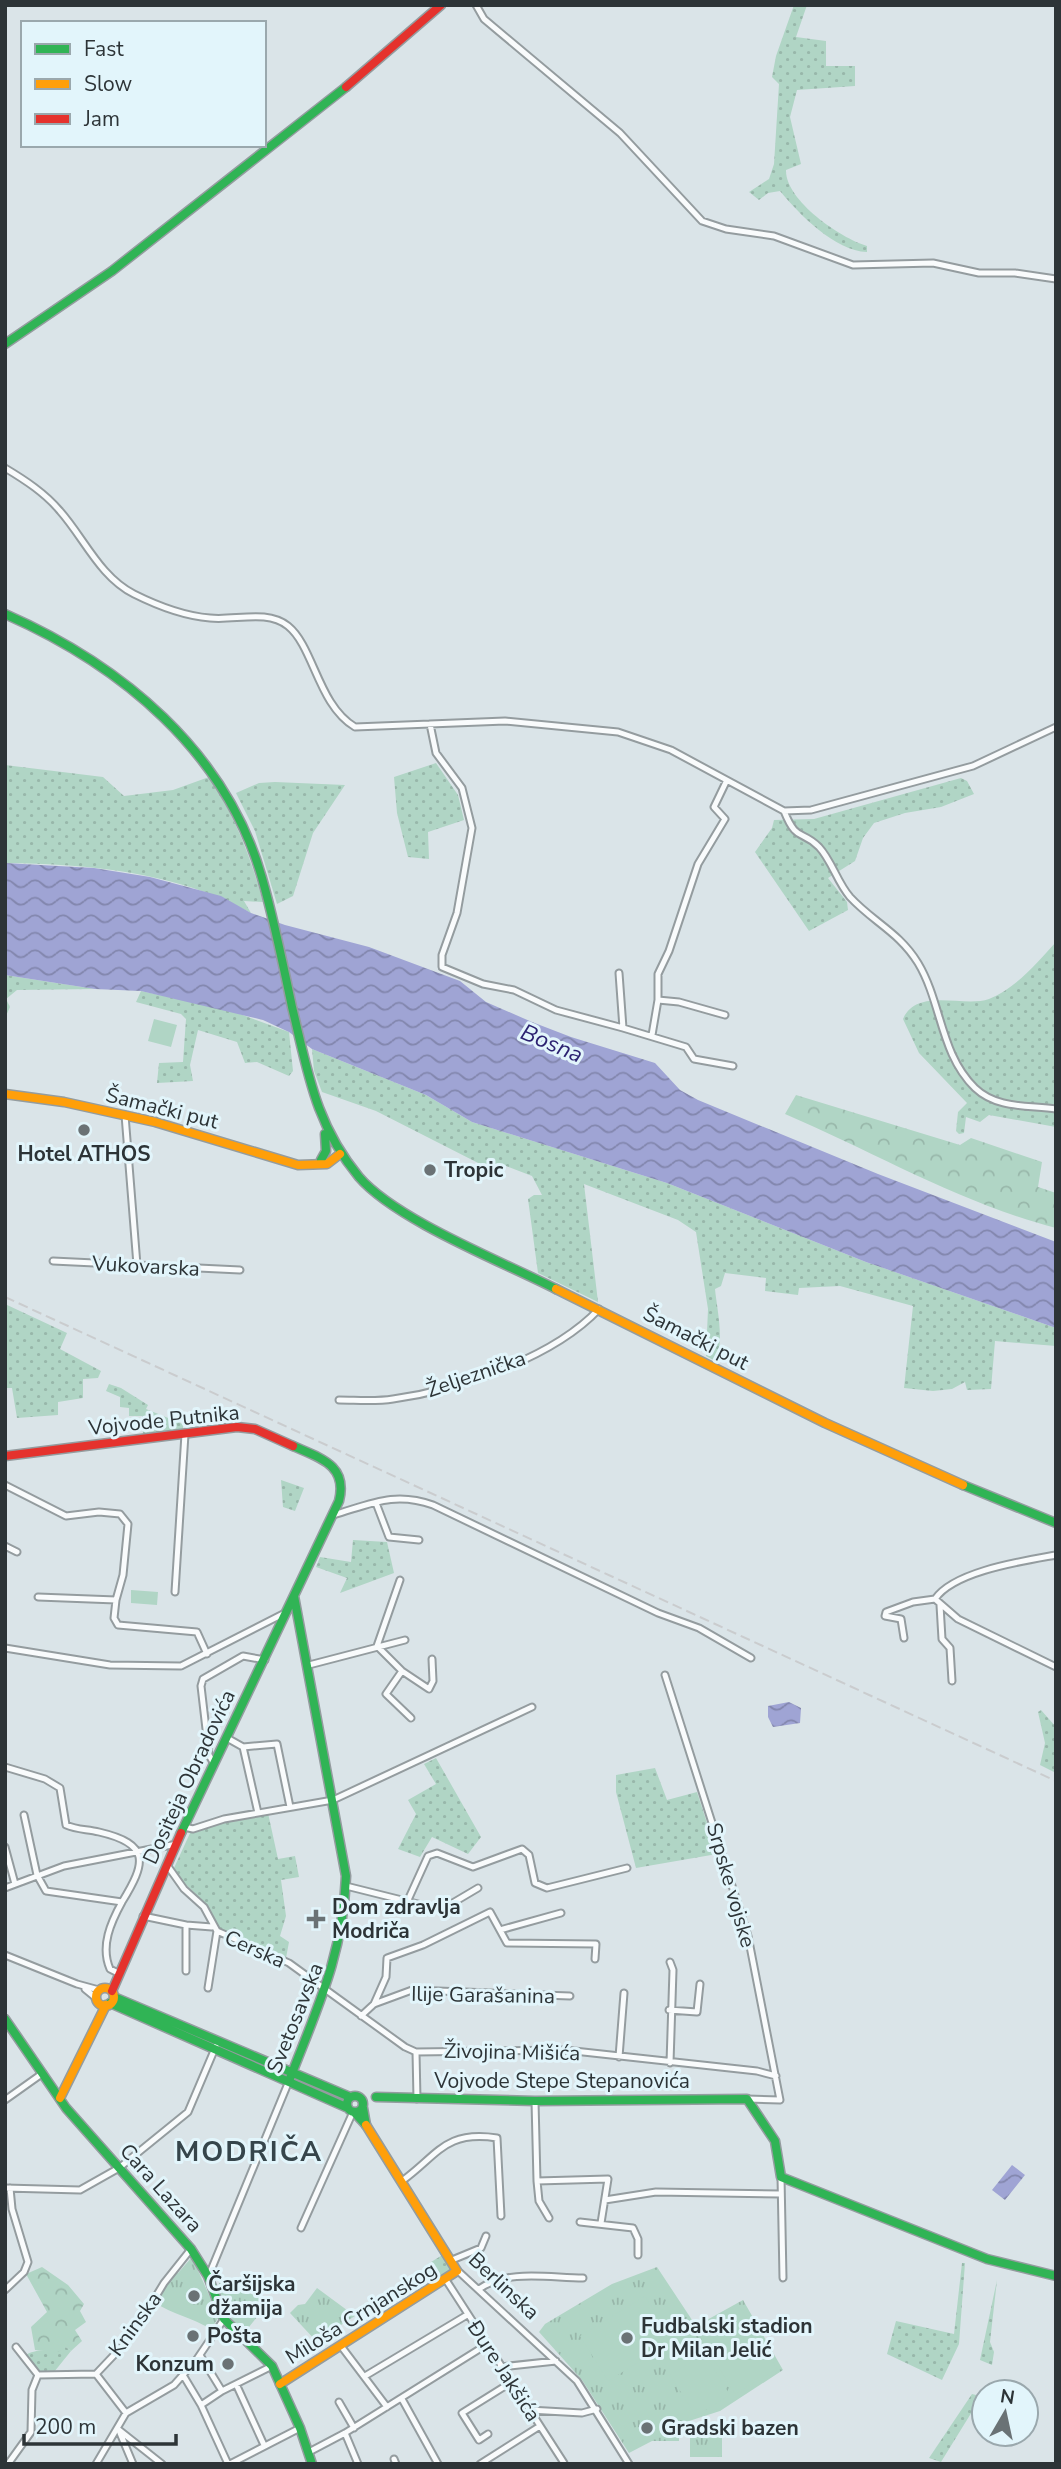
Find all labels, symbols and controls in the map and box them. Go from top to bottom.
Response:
legend [21,21,266,147]
text: Fast [84,35,124,63]
text: Slow [84,70,133,98]
text: Jam [83,105,120,133]
water label: Bosna [516,1017,588,1070]
street label: Šamački put [103,1081,222,1136]
marker: Hotel ATHOS [76,1122,92,1138]
place label: Hotel ATHOS [18,1140,150,1168]
place label: Tropic [444,1156,504,1184]
marker: Tropic [422,1162,438,1178]
street label: Vukovarska [90,1249,201,1283]
street label: Šamački put [638,1299,754,1377]
street label: Željeznička [423,1344,529,1404]
street label: Vojvode Putnika [86,1398,241,1442]
street label: Dositeja Obradovića [136,1685,242,1869]
street label: Srpske vojske [700,1819,762,1951]
place label: Dom zdravlja Modriča [332,1893,461,1945]
marker: Dom zdravlja Modriča [306,1909,326,1929]
street label: Cerska [220,1923,290,1975]
street label: Svetosavska [260,1959,330,2077]
street label: Ilije Garašanina [411,1980,555,2010]
street label: Živojina Mišića [444,2037,580,2067]
street label: Vojvode Stepe Stepanovića [433,2067,690,2095]
district label: MODRIČA [175,2133,323,2171]
street label: Cara Lazara [114,2138,208,2238]
street label: Berlinska [462,2246,546,2326]
street label: Miloša Crnjanskog [280,2255,442,2371]
place label: Čaršijska džamija [208,2270,295,2322]
street label: Kninska [102,2286,168,2362]
marker: Čaršijska džamija [186,2288,202,2304]
place label: Fudbalski stadion Dr Milan Jelić [641,2312,813,2364]
street label: Đure Jakšića [460,2314,547,2427]
place label: Pošta [207,2322,262,2350]
marker: Pošta [185,2328,201,2344]
marker: Fudbalski stadion Dr Milan Jelić [619,2330,635,2346]
place label: Konzum [135,2350,214,2378]
marker: Konzum [220,2356,236,2372]
north arrow [970,2378,1040,2448]
text: N [998,2383,1017,2411]
scale bar [24,2402,177,2446]
text: 200 m [35,2413,96,2441]
place label: Gradski bazen [661,2414,799,2442]
marker: Gradski bazen [639,2420,655,2436]

